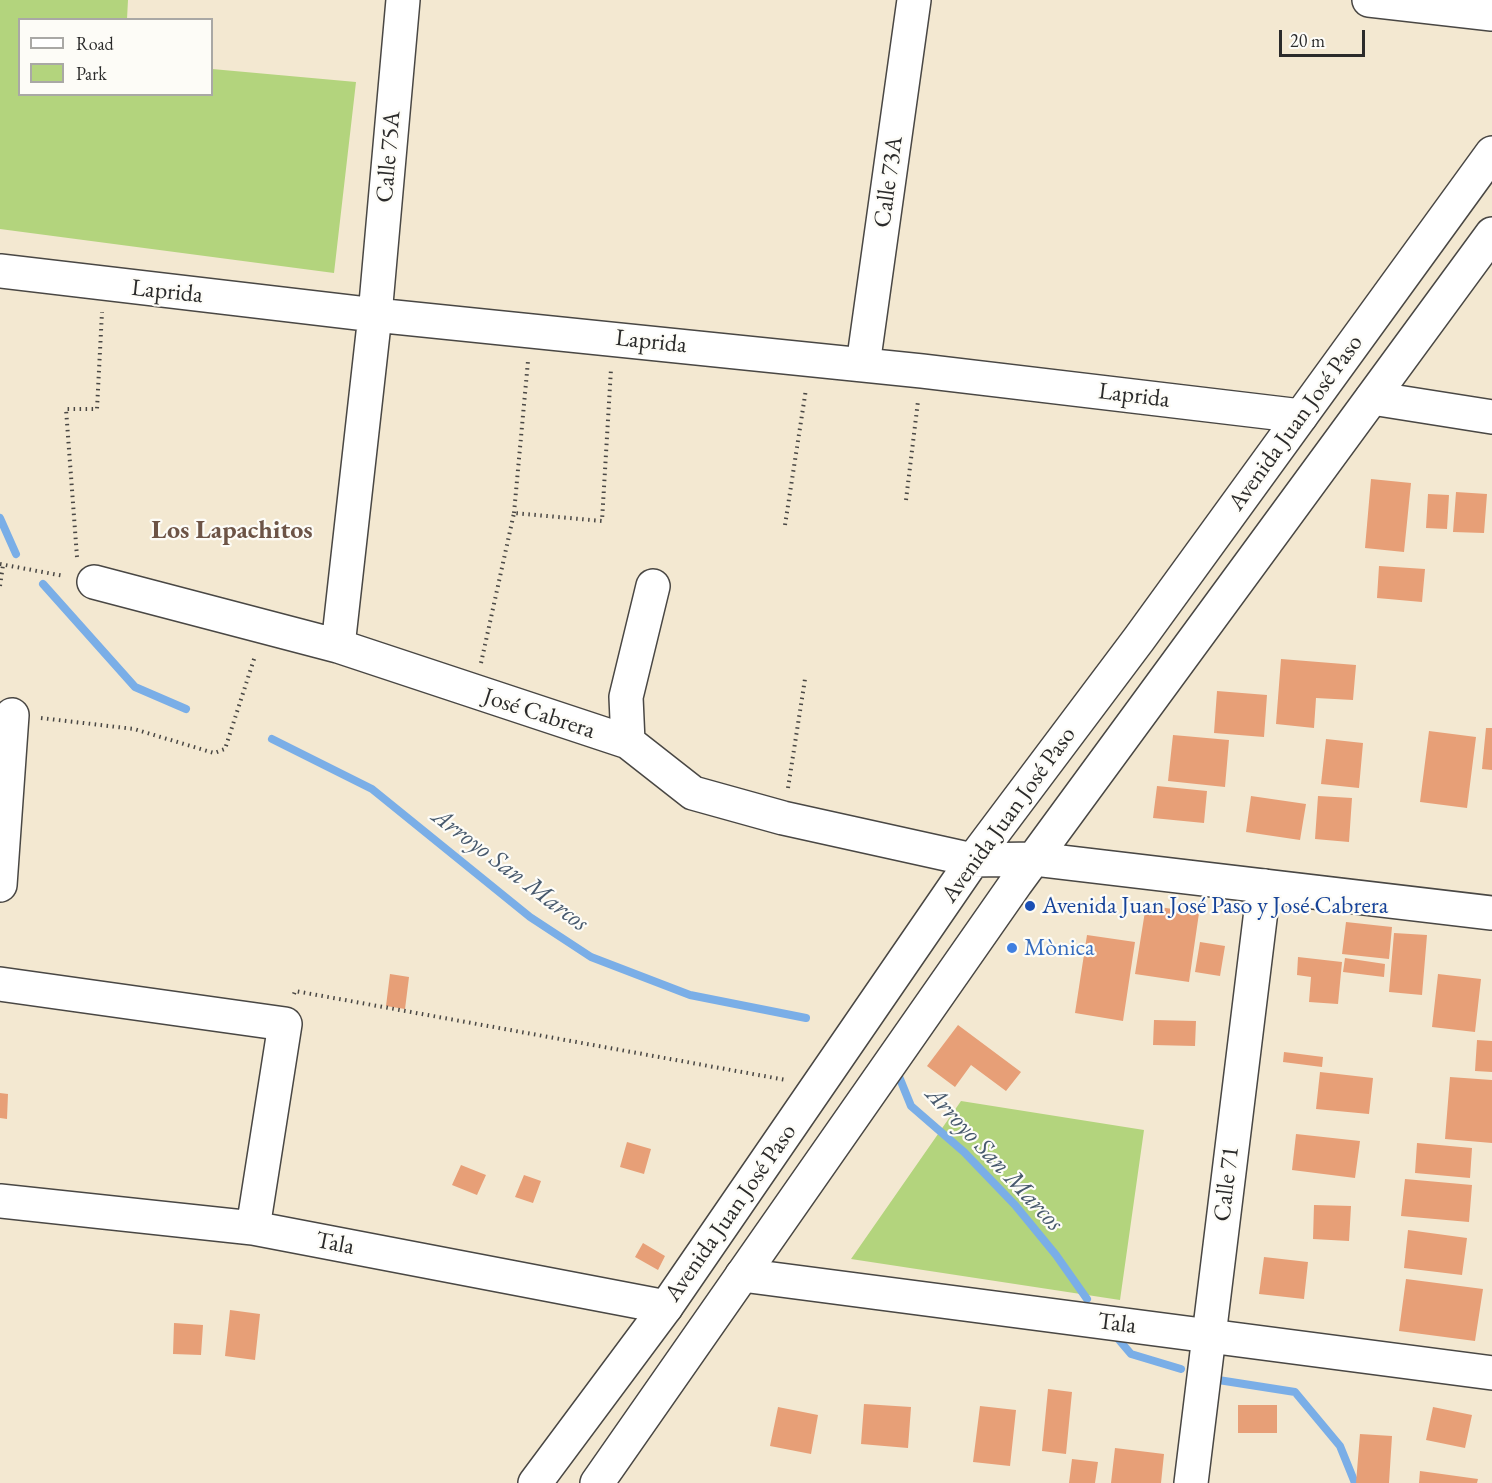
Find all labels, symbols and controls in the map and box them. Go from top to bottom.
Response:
legend [18,18,213,96]
scale bar [1282,18,1368,56]
text: 20 m [1290,29,1325,52]
text: Road [76,32,114,55]
text: Park [76,62,107,85]
street label: Calle 75A [371,110,407,204]
street label: Calle 73A [868,134,910,230]
street label: Laprida [130,274,204,310]
street label: Laprida [614,324,688,360]
street label: Avenida Juan José Paso [1223,329,1369,517]
street label: Laprida [1097,377,1171,415]
district label: Los Lapachitos [151,515,313,547]
street label: José Cabrera [479,682,599,746]
street label: Avenida Juan José Paso [936,721,1082,909]
water label: Arroyo San Marcos [426,801,594,939]
place label: Avenida Juan José Paso y José Cabrera [1042,892,1388,920]
marker: Avenida Juan José Paso y José Cabrera [1023,899,1037,913]
place label: Mònica [1024,934,1095,962]
marker: Mònica [1005,941,1019,955]
water label: Arroyo San Marcos [919,1080,1069,1238]
street label: Avenida Juan José Paso [659,1119,803,1307]
street label: Calle 71 [1208,1145,1246,1223]
street label: Tala [313,1226,357,1262]
street label: Tala [1096,1307,1138,1341]

